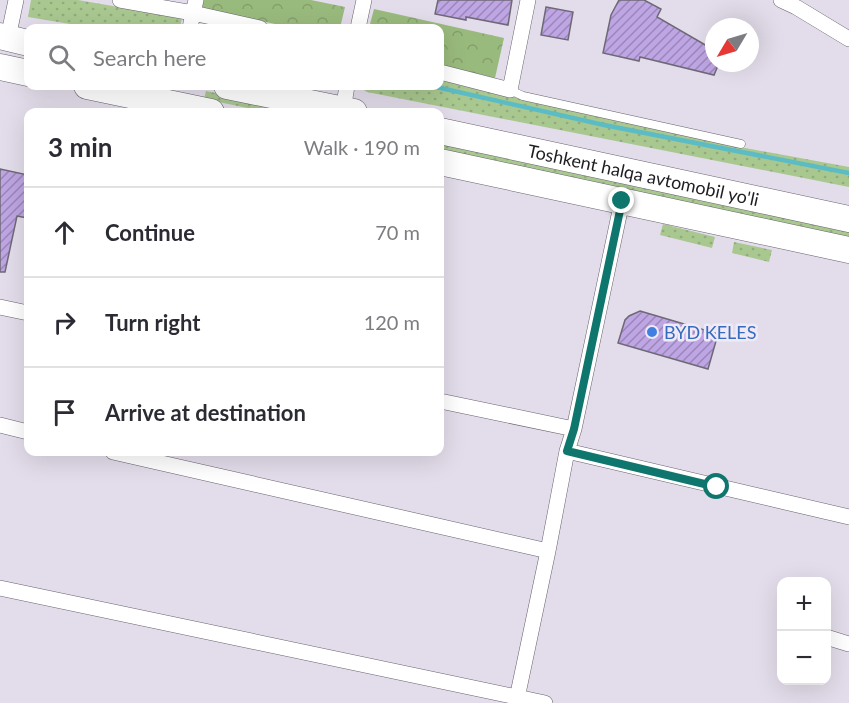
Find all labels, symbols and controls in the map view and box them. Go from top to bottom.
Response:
north arrow [705,18,759,72]
search box [24,24,444,90]
icon: search [45,41,78,74]
text: Search here [93,44,206,71]
text: 3 min [48,131,112,163]
text: Walk · 190 m [304,135,420,159]
street label: Toshkent halqa avtomobil yo'li [526,139,761,210]
route end [608,187,634,213]
icon: ahead [48,216,81,249]
text: Continue [105,219,195,246]
text: 70 m [375,220,420,244]
icon: right [48,306,81,339]
text: Turn right [105,309,200,336]
text: 120 m [364,310,420,334]
place label: BYD KELES [664,321,756,343]
marker: BYD KELES [645,325,659,339]
icon: arrive [48,396,81,429]
text: Arrive at destination [105,399,306,426]
route start [703,473,729,499]
map controls [777,577,831,685]
button: + [777,577,831,631]
button: − [777,631,831,685]

